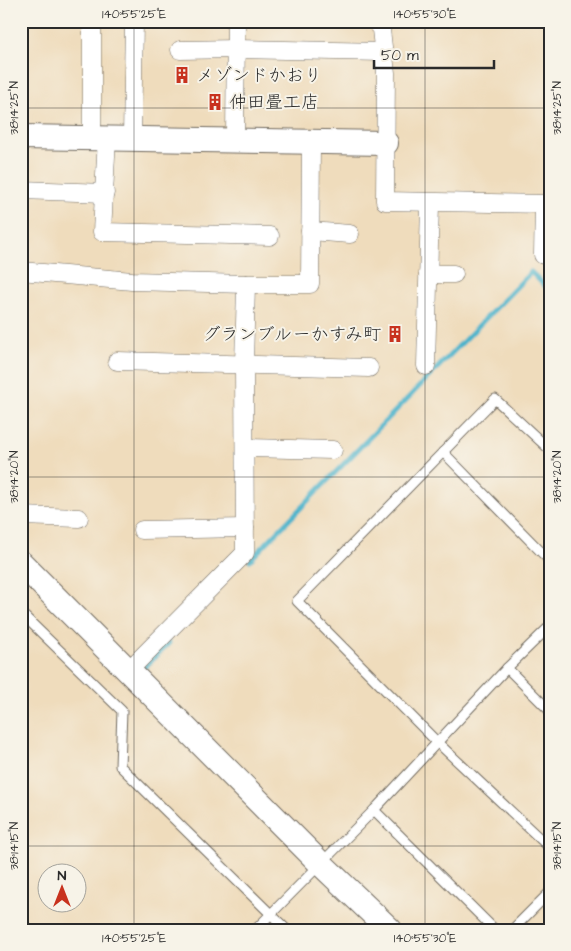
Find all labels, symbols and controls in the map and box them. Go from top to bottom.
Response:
text: 140°55'25"E [102,6,166,23]
text: 140°55'30"E [394,6,456,23]
scale bar [374,38,494,70]
text: 50 m [381,45,419,66]
place label: メゾンドかおり [196,63,322,88]
building icon: メゾンドかおり [172,65,192,85]
text: 38°14'25"N [6,81,23,135]
text: 38°14'25"N [549,81,566,135]
place label: 仲田畳工店 [229,90,319,115]
building icon: 仲田畳工店 [205,92,225,112]
place label: グランブルーかすみ町 [202,322,381,347]
building icon: グランブルーかすみ町 [385,324,405,344]
text: 38°14'20"N [6,450,23,503]
text: 38°14'20"N [549,450,566,503]
text: 38°14'15"N [6,821,23,870]
text: 38°14'15"N [549,821,566,870]
north arrow [38,864,88,914]
text: N [58,866,67,886]
text: 140°55'25"E [102,930,166,947]
text: 140°55'30"E [394,930,456,947]

